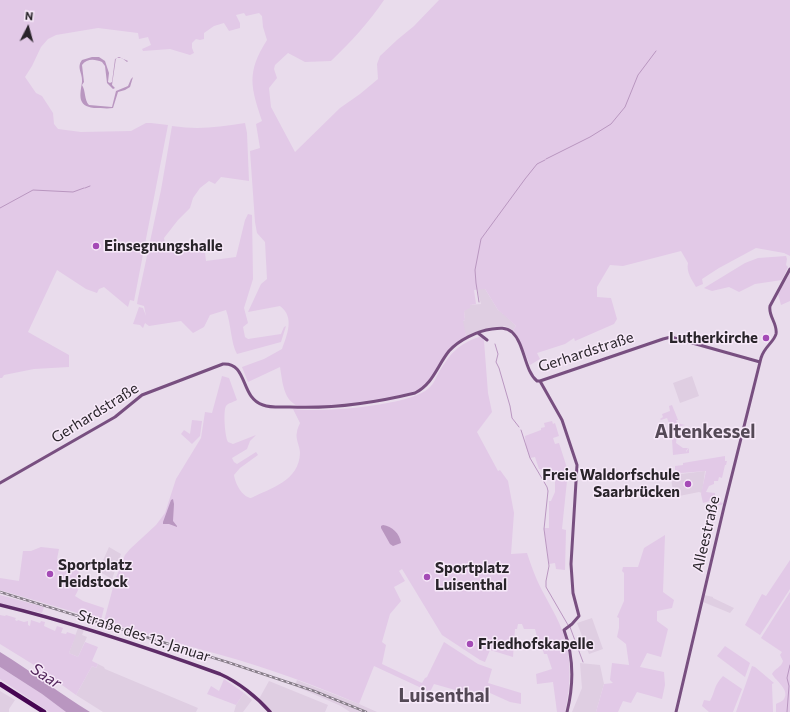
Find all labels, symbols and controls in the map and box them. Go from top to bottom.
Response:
north arrow [8,8,48,48]
text: N [25,9,34,22]
place label: Einsegnungshalle [104,237,223,255]
marker: Einsegnungshalle [91,241,101,251]
street label: Gerhardstraße [536,328,636,376]
place label: Lutherkirche [669,329,758,347]
marker: Lutherkirche [761,333,771,343]
street label: Gerhardstraße [48,379,142,447]
district label: Altenkessel [654,421,756,443]
place label: Freie Waldorfschule Saarbrücken [542,466,680,501]
marker: Freie Waldorfschule Saarbrücken [683,479,693,489]
street label: Alleestraße [689,494,723,574]
place label: Sportplatz Heidstock [58,556,132,591]
place label: Sportplatz Luisenthal [435,559,509,594]
marker: Sportplatz Heidstock [45,569,55,579]
marker: Sportplatz Luisenthal [422,572,432,582]
street label: Straße des 13. Januar [75,606,213,666]
place label: Friedhofskapelle [478,635,594,653]
marker: Friedhofskapelle [465,639,475,649]
water label: Saar [27,659,65,693]
district label: Luisenthal [398,685,490,707]

